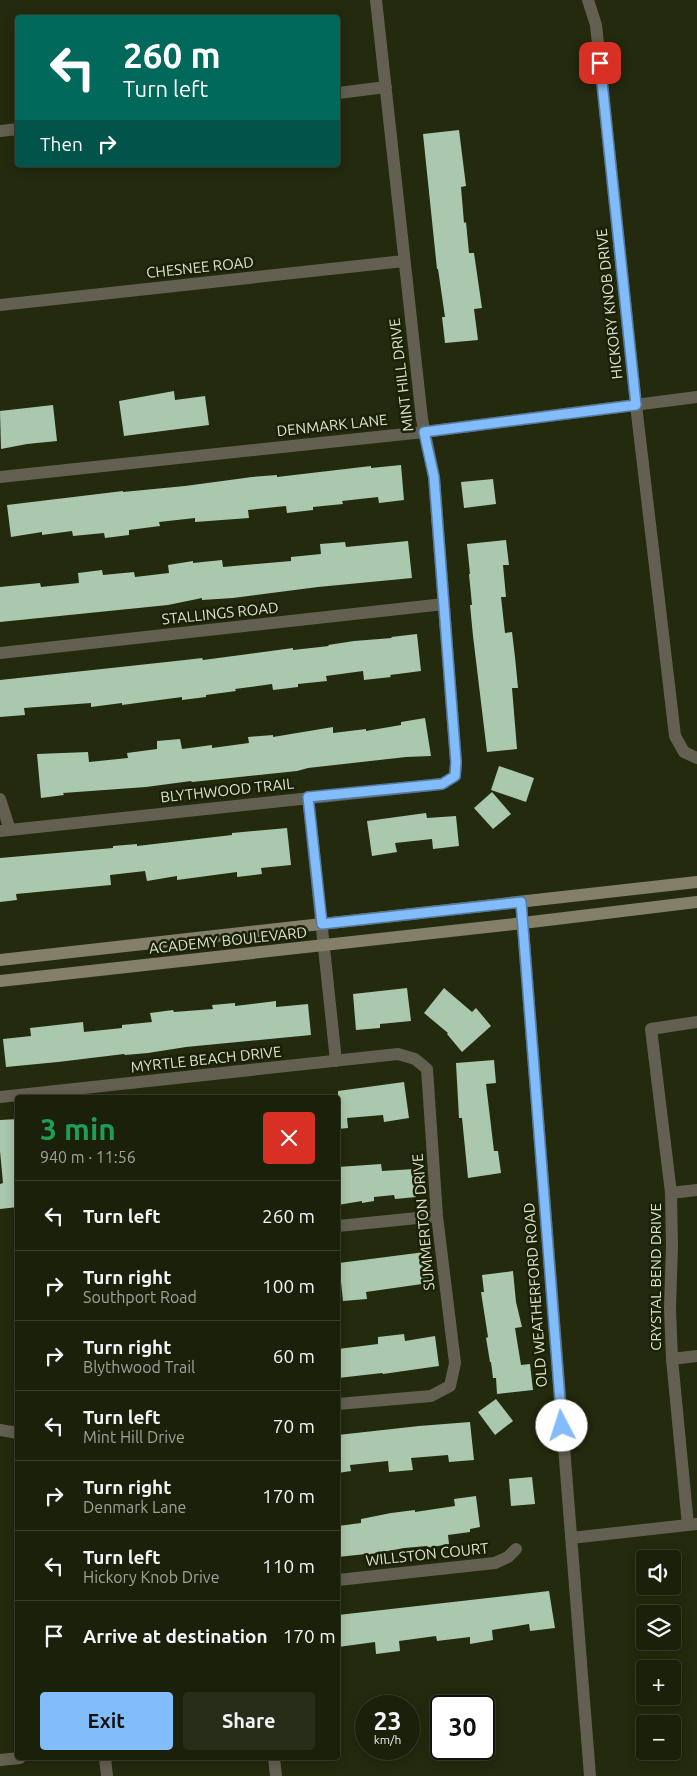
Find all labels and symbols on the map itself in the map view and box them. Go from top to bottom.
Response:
pin [579,42,621,84]
street label: HICKORY KNOB DRIVE [593,228,625,380]
street label: CHESNEE ROAD [145,253,255,281]
street label: MINT HILL DRIVE [386,317,416,433]
street label: DENMARK LANE [276,411,388,439]
street label: STALLINGS ROAD [161,598,279,628]
street label: BLYTHWOOD TRAIL [159,775,295,805]
street label: ACADEMY BOULEVARD [148,923,308,957]
street label: MYRTLE BEACH DRIVE [130,1043,282,1075]
street label: SUMMERTON DRIVE [409,1153,437,1291]
street label: OLD WEATHERFORD ROAD [520,1202,550,1388]
street label: CRYSTAL BEND DRIVE [647,1203,664,1351]
position arrow [535,1399,587,1451]
street label: WILLSTON COURT [365,1539,490,1569]
speed limit sign: 30 [430,1695,495,1760]

